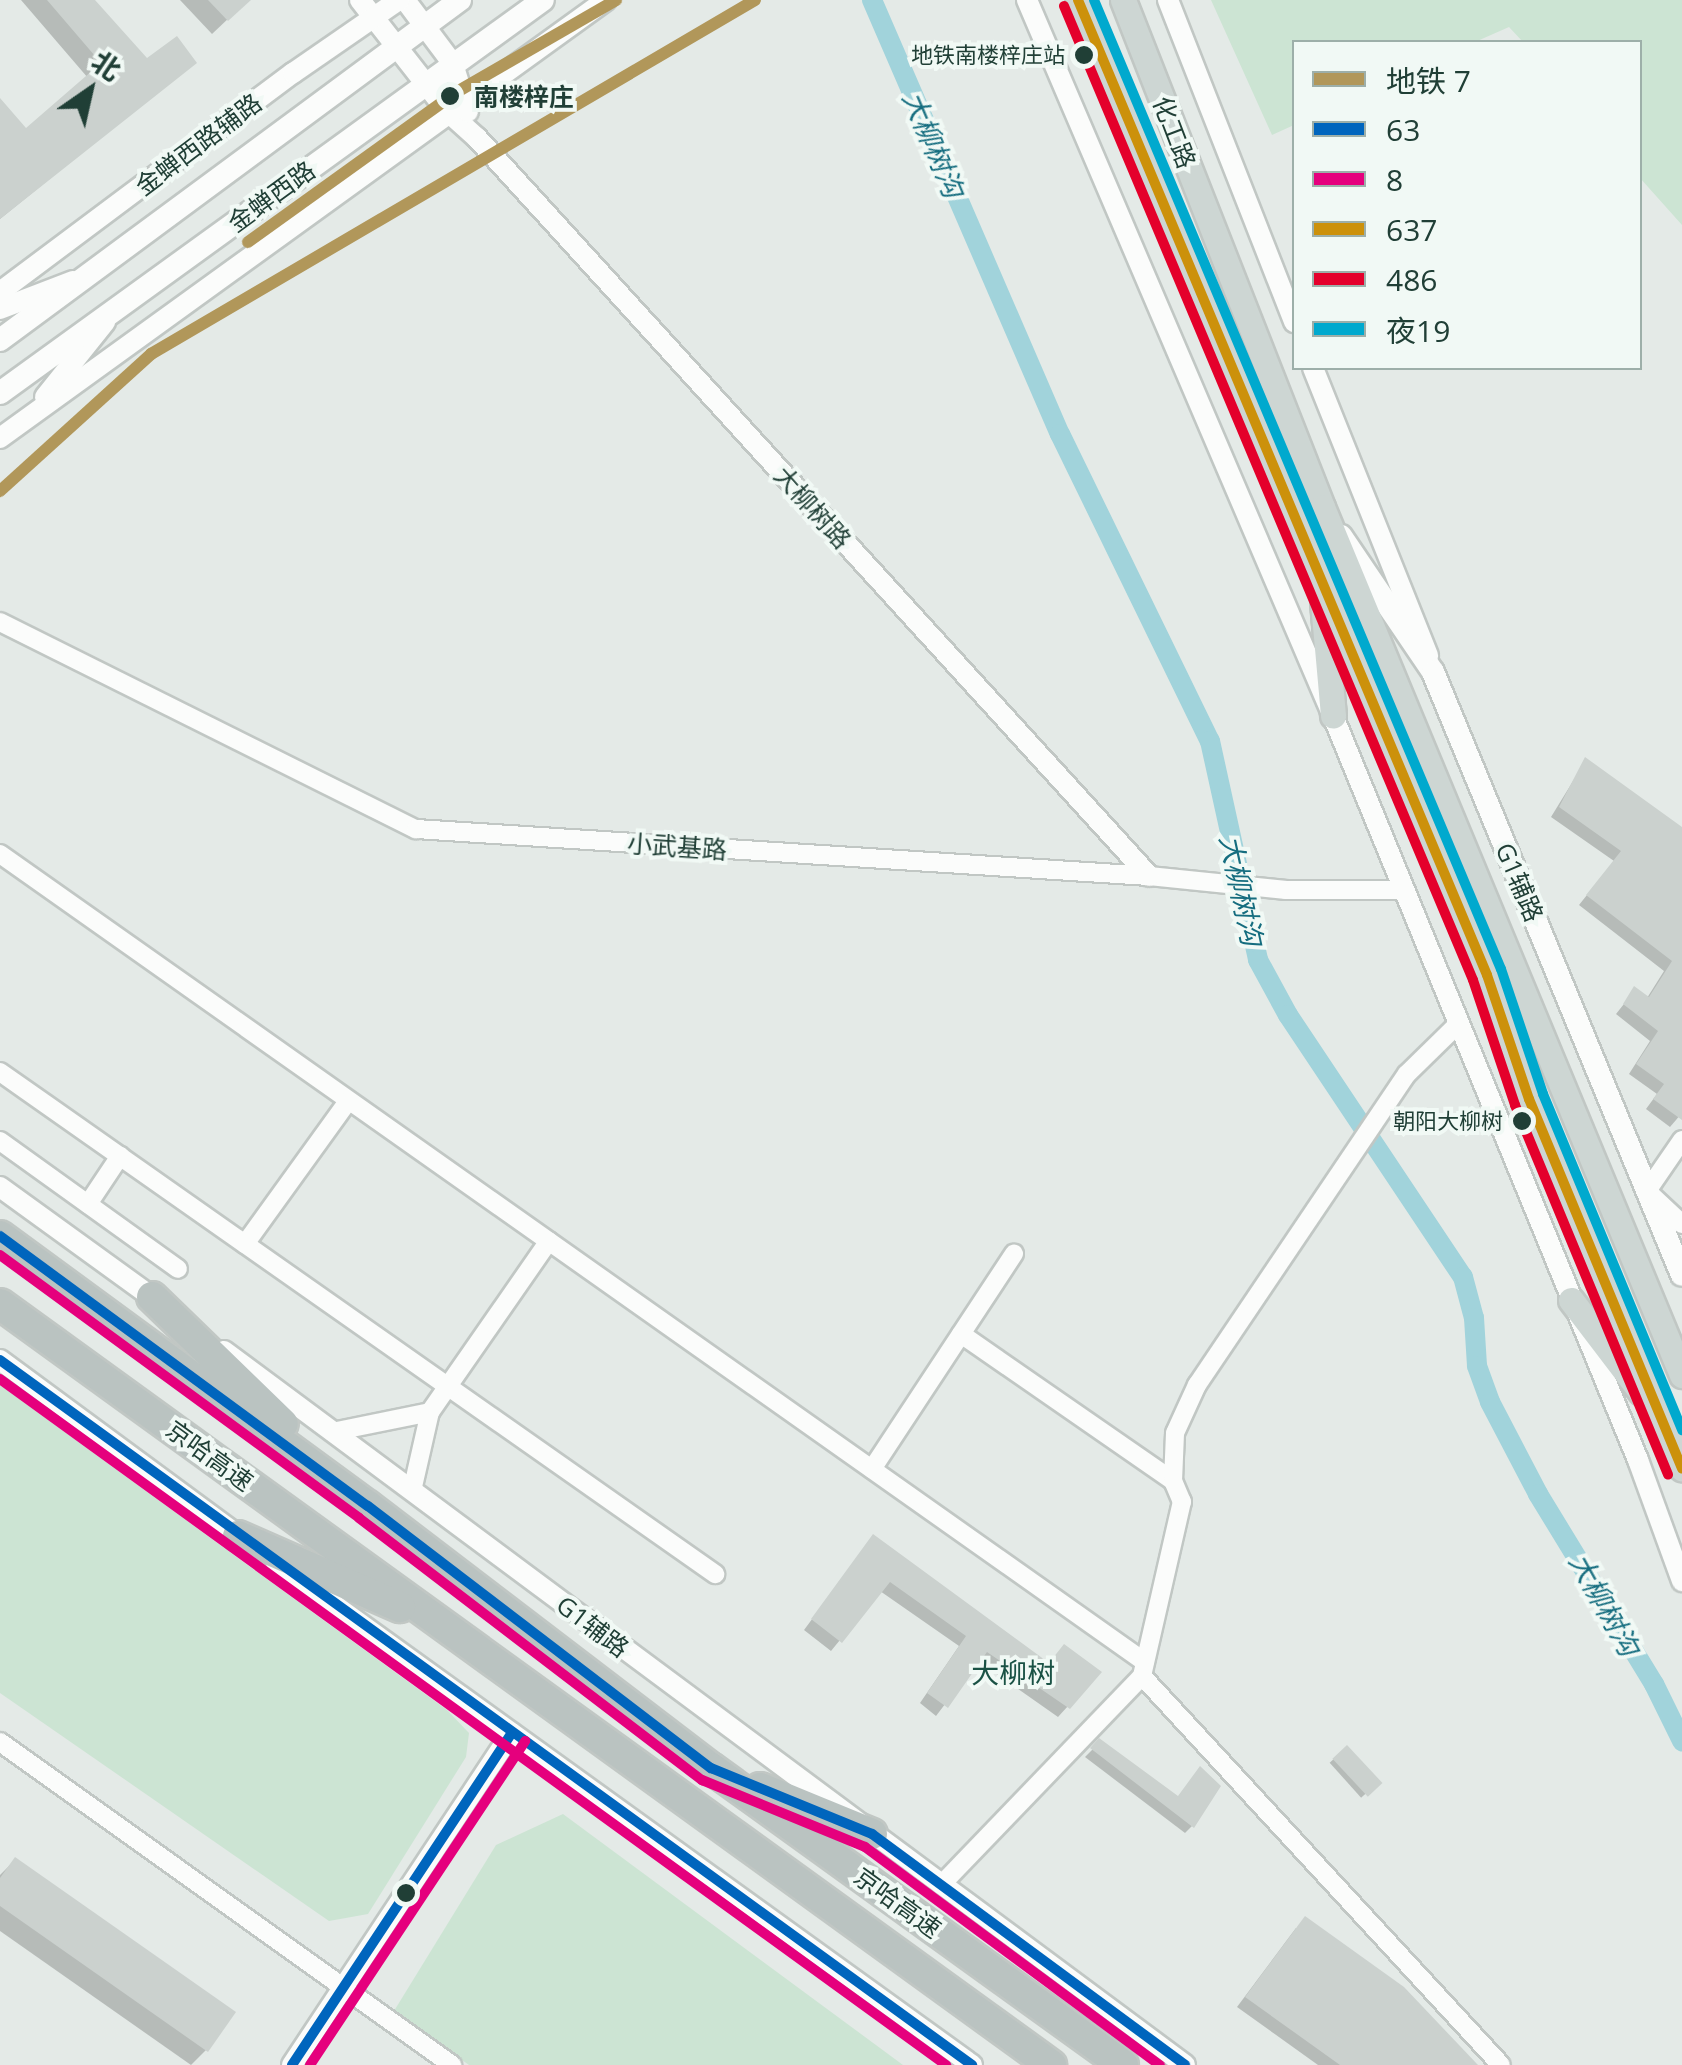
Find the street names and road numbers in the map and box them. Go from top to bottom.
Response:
street label: 金蝉西路辅路 [129,87,267,201]
street label: 化工路 [1148,92,1202,172]
street label: 金蝉西路 [222,154,320,238]
street label: 大柳树路 [768,460,858,554]
street label: 小武基路 [626,828,728,864]
street label: G1辅路 [1490,838,1550,926]
street label: 京哈高速 [161,1413,259,1497]
street label: G1辅路 [551,1589,635,1663]
street label: 京哈高速 [849,1860,947,1944]

